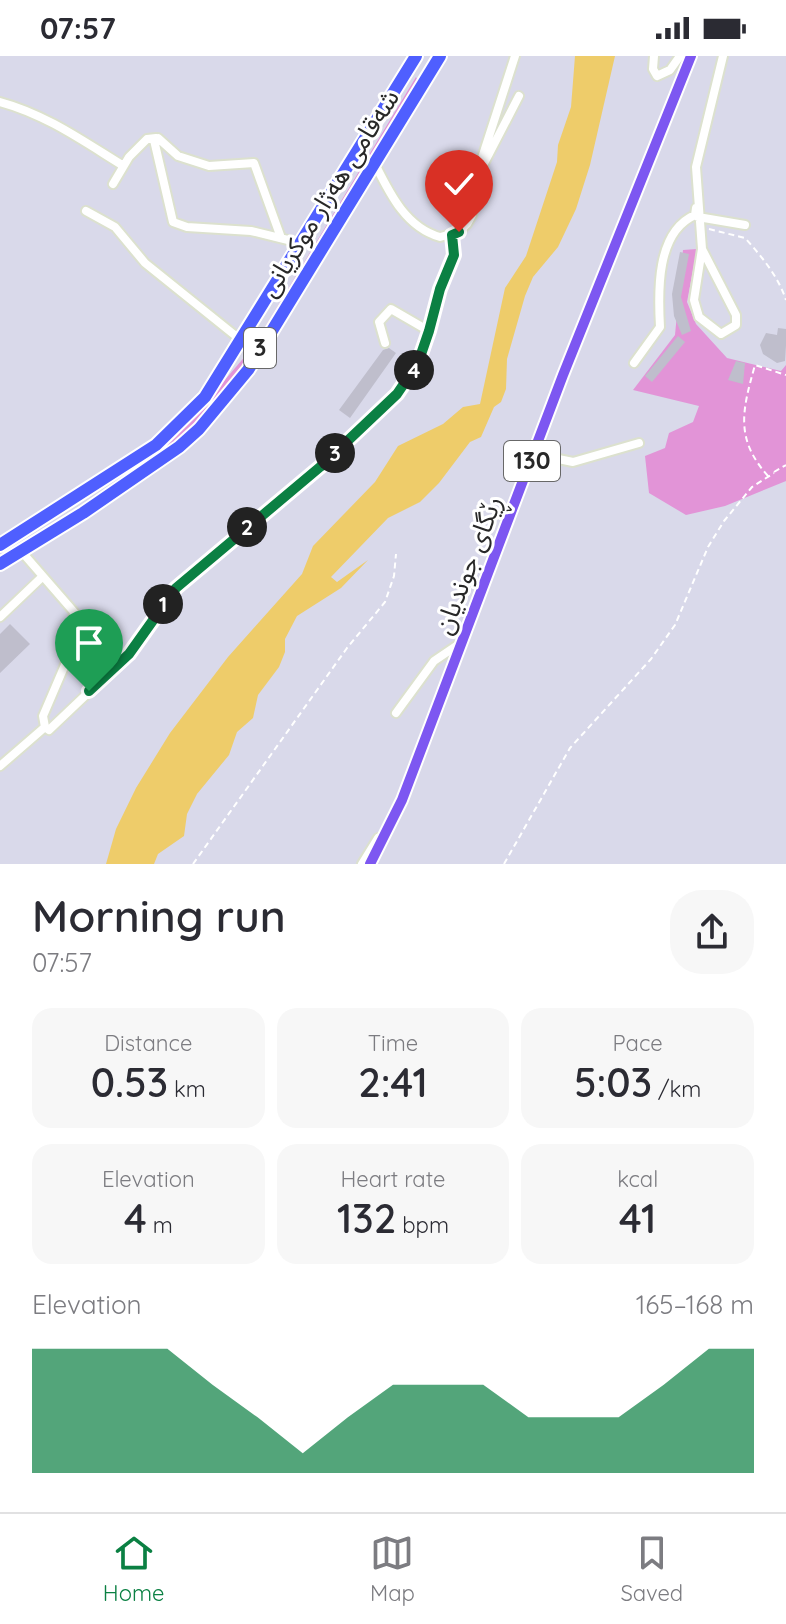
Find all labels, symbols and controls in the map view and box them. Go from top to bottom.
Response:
text: 07:57 [40,9,116,47]
street label: شەقامی ھەژار موکریانی [251,83,406,303]
pin [425,150,493,232]
icon: check [437,162,481,206]
road number: 3 [244,328,276,368]
pin: 4 [394,350,434,390]
text: 4 [408,356,420,384]
pin: 3 [315,433,355,473]
text: 3 [329,439,341,467]
road number: 130 [504,441,560,481]
street label: ڕێگای جوندیان [426,491,514,641]
pin: 2 [227,507,267,547]
text: 2 [241,513,253,541]
pin: 1 [143,584,183,624]
text: 1 [159,590,167,618]
pin [55,609,123,691]
icon: arrive [67,621,111,665]
text: Morning run [32,888,286,943]
button: share [670,890,754,974]
text: 07:57 [32,946,92,979]
text: Distance [104,1029,192,1057]
text: Time [368,1029,418,1057]
text: Pace [613,1029,663,1057]
text: 0.53 [91,1057,168,1107]
text: 2:41 [358,1057,428,1107]
text: 5:03 [574,1057,652,1107]
text: km [168,1075,206,1103]
text: /km [652,1075,701,1103]
text: Elevation [102,1165,195,1193]
text: Heart rate [341,1165,445,1193]
text: kcal [617,1165,658,1193]
text: 4 [124,1193,147,1243]
text: 132 [337,1193,396,1243]
text: 41 [619,1193,656,1243]
text: m [147,1211,173,1239]
text: bpm [396,1211,449,1239]
text: Elevation [32,1288,142,1321]
text: 165–168 m [636,1288,754,1321]
tab: Home [103,1531,164,1607]
tab: Map [370,1531,415,1607]
tab: Saved [620,1531,683,1607]

